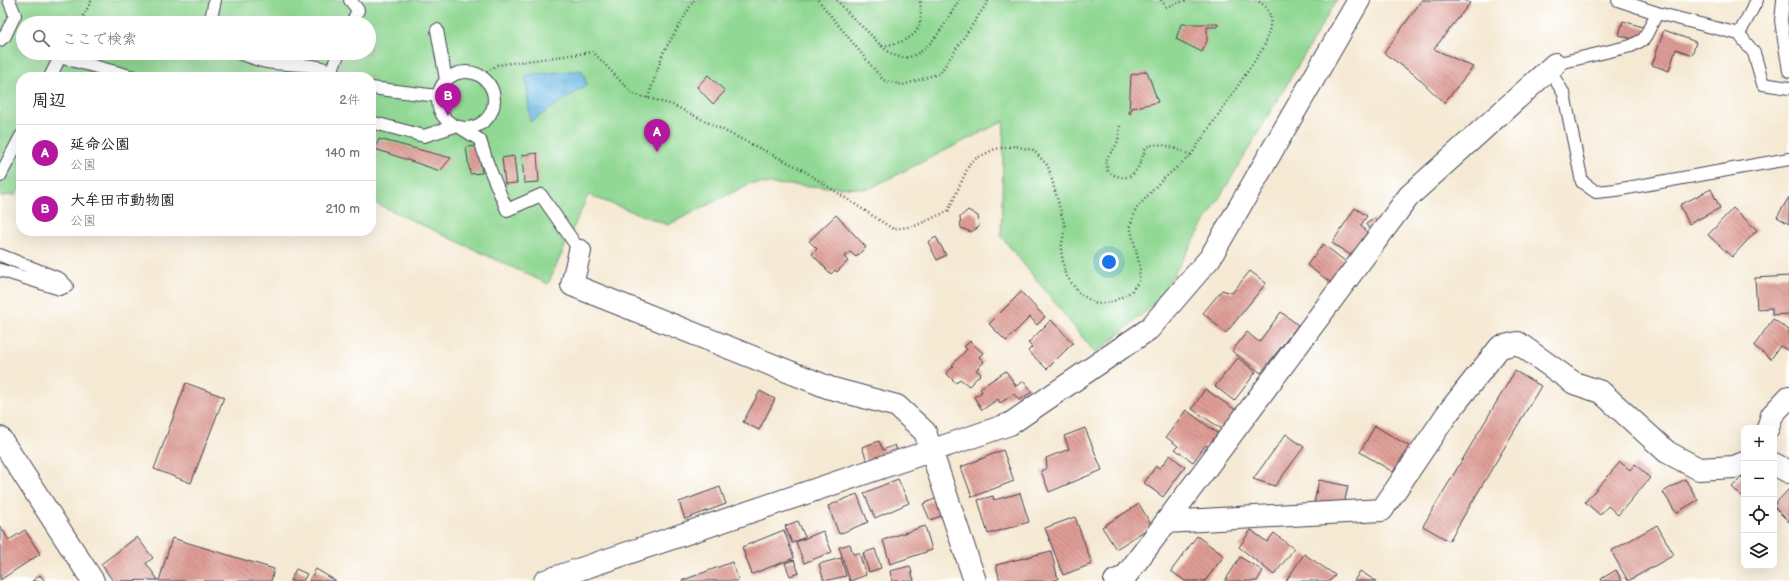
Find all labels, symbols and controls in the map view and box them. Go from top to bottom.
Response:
search box [16,16,376,60]
icon: search [30,27,52,49]
text: ここで検索 [62,30,137,49]
pin: B [435,83,461,116]
text: 周辺 [32,91,66,111]
text: 2件 [339,92,360,108]
pin: A [644,119,670,152]
text: 延命公園 [70,135,130,154]
text: A [41,145,49,161]
text: 140 m [325,145,360,161]
text: 公園 [70,157,96,173]
text: 大牟田市動物園 [70,191,175,210]
text: B [40,201,50,217]
text: 210 m [326,201,360,217]
text: 公園 [70,213,96,229]
your location [1099,252,1119,272]
map controls [1741,425,1777,569]
button: + [1741,425,1777,461]
button: − [1741,461,1777,497]
button: locate [1741,497,1777,533]
button: layers [1741,533,1777,569]

